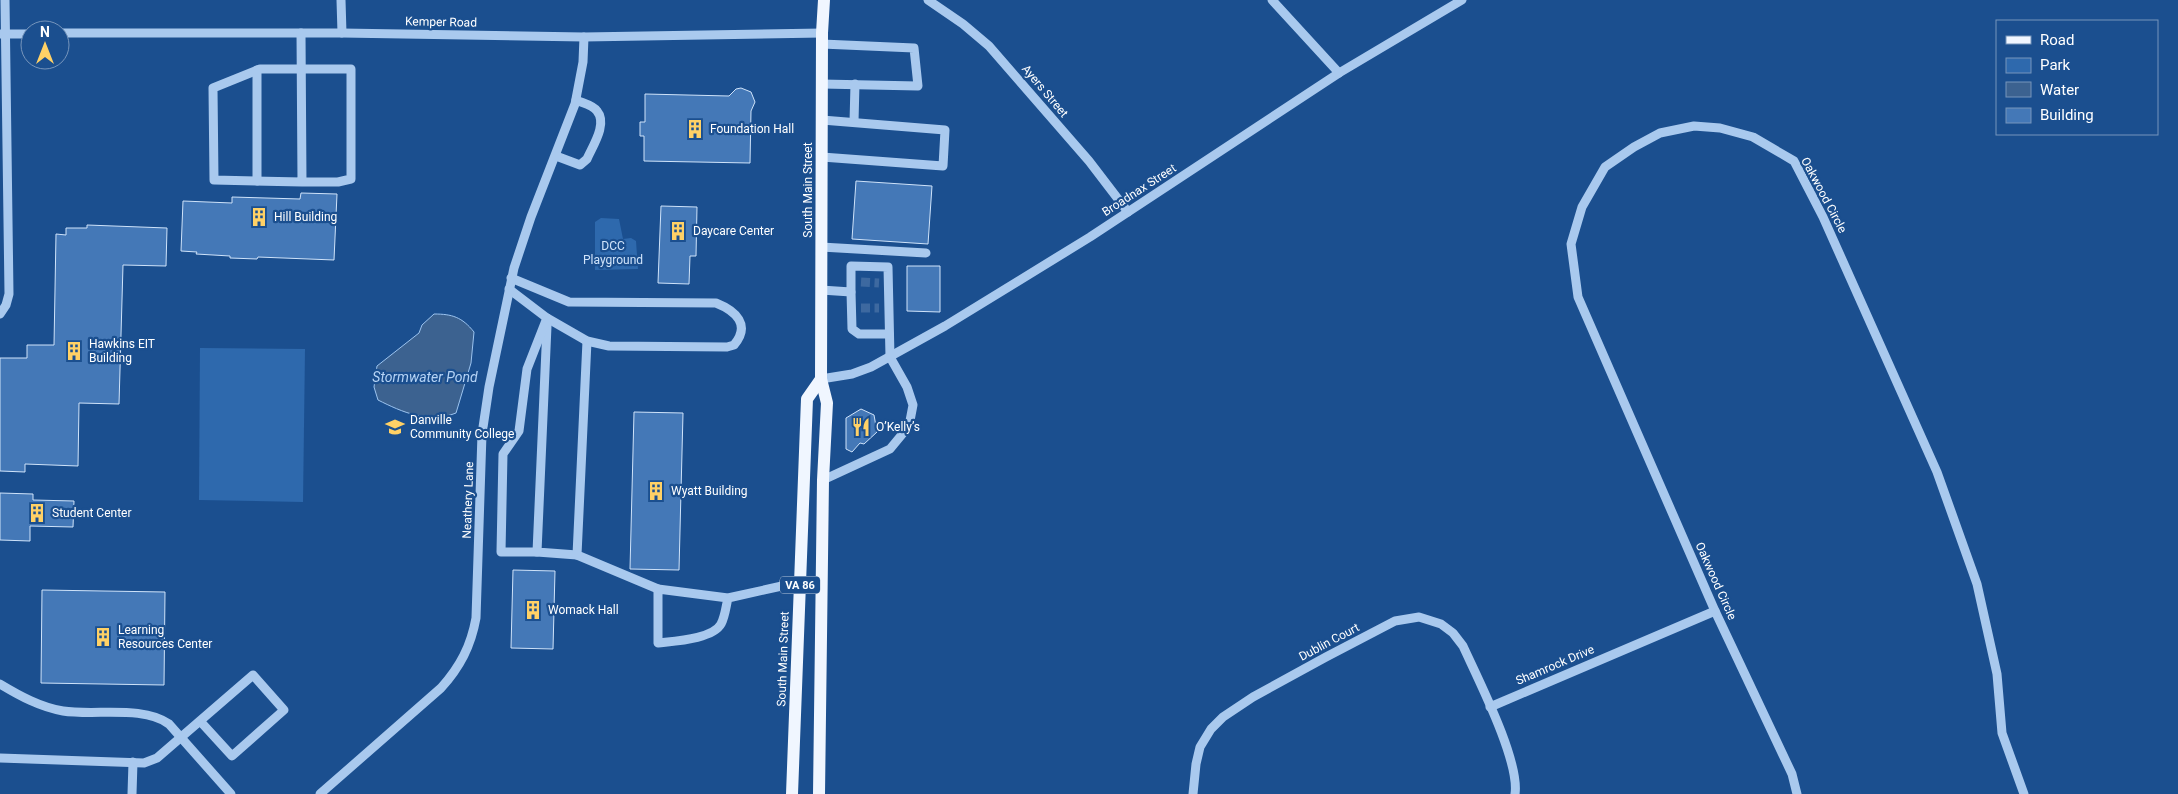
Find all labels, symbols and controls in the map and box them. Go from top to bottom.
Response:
street label: Kemper Road [405,14,477,30]
north arrow [20,20,70,70]
legend [1996,20,2158,135]
text: N [40,24,50,40]
text: Road [2040,31,2074,49]
text: Park [2040,56,2071,74]
street label: Ayers Street [1019,62,1071,120]
text: Water [2040,81,2079,99]
text: Building [2040,106,2094,124]
building icon: Foundation Hall [684,118,706,140]
place label: Foundation Hall [710,122,794,136]
street label: South Main Street [801,142,815,238]
street label: Oakwood Circle [1798,155,1850,235]
street label: Broadnax Street [1099,161,1179,219]
building icon: Hill Building [248,206,270,228]
place label: Hill Building [274,210,337,224]
building icon: Daycare Center [667,220,689,242]
place label: Daycare Center [693,224,774,238]
park label: DCC Playground [583,239,643,267]
place label: Hawkins EIT Building [89,337,155,365]
building icon: Hawkins EIT Building [63,340,85,362]
water label: Stormwater Pond [372,369,478,385]
place label: Danville Community College [410,413,514,441]
school or university icon: Danville Community College [384,416,406,438]
restaurant icon: O’Kelly’s [850,416,872,438]
place label: O’Kelly’s [876,420,920,434]
street label: Neathery Lane [460,461,476,539]
building icon: Wyatt Building [645,480,667,502]
place label: Wyatt Building [671,484,748,498]
building icon: Student Center [26,502,48,524]
place label: Student Center [52,506,131,520]
street label: Oakwood Circle [1693,540,1739,622]
road number: VA 86 [780,576,820,594]
building icon: Womack Hall [522,599,544,621]
place label: Womack Hall [548,603,619,617]
street label: South Main Street [774,611,792,707]
street label: Dublin Court [1296,620,1362,664]
place label: Learning Resources Center [118,623,212,651]
building icon: Learning Resources Center [92,626,114,648]
street label: Shamrock Drive [1514,642,1596,688]

